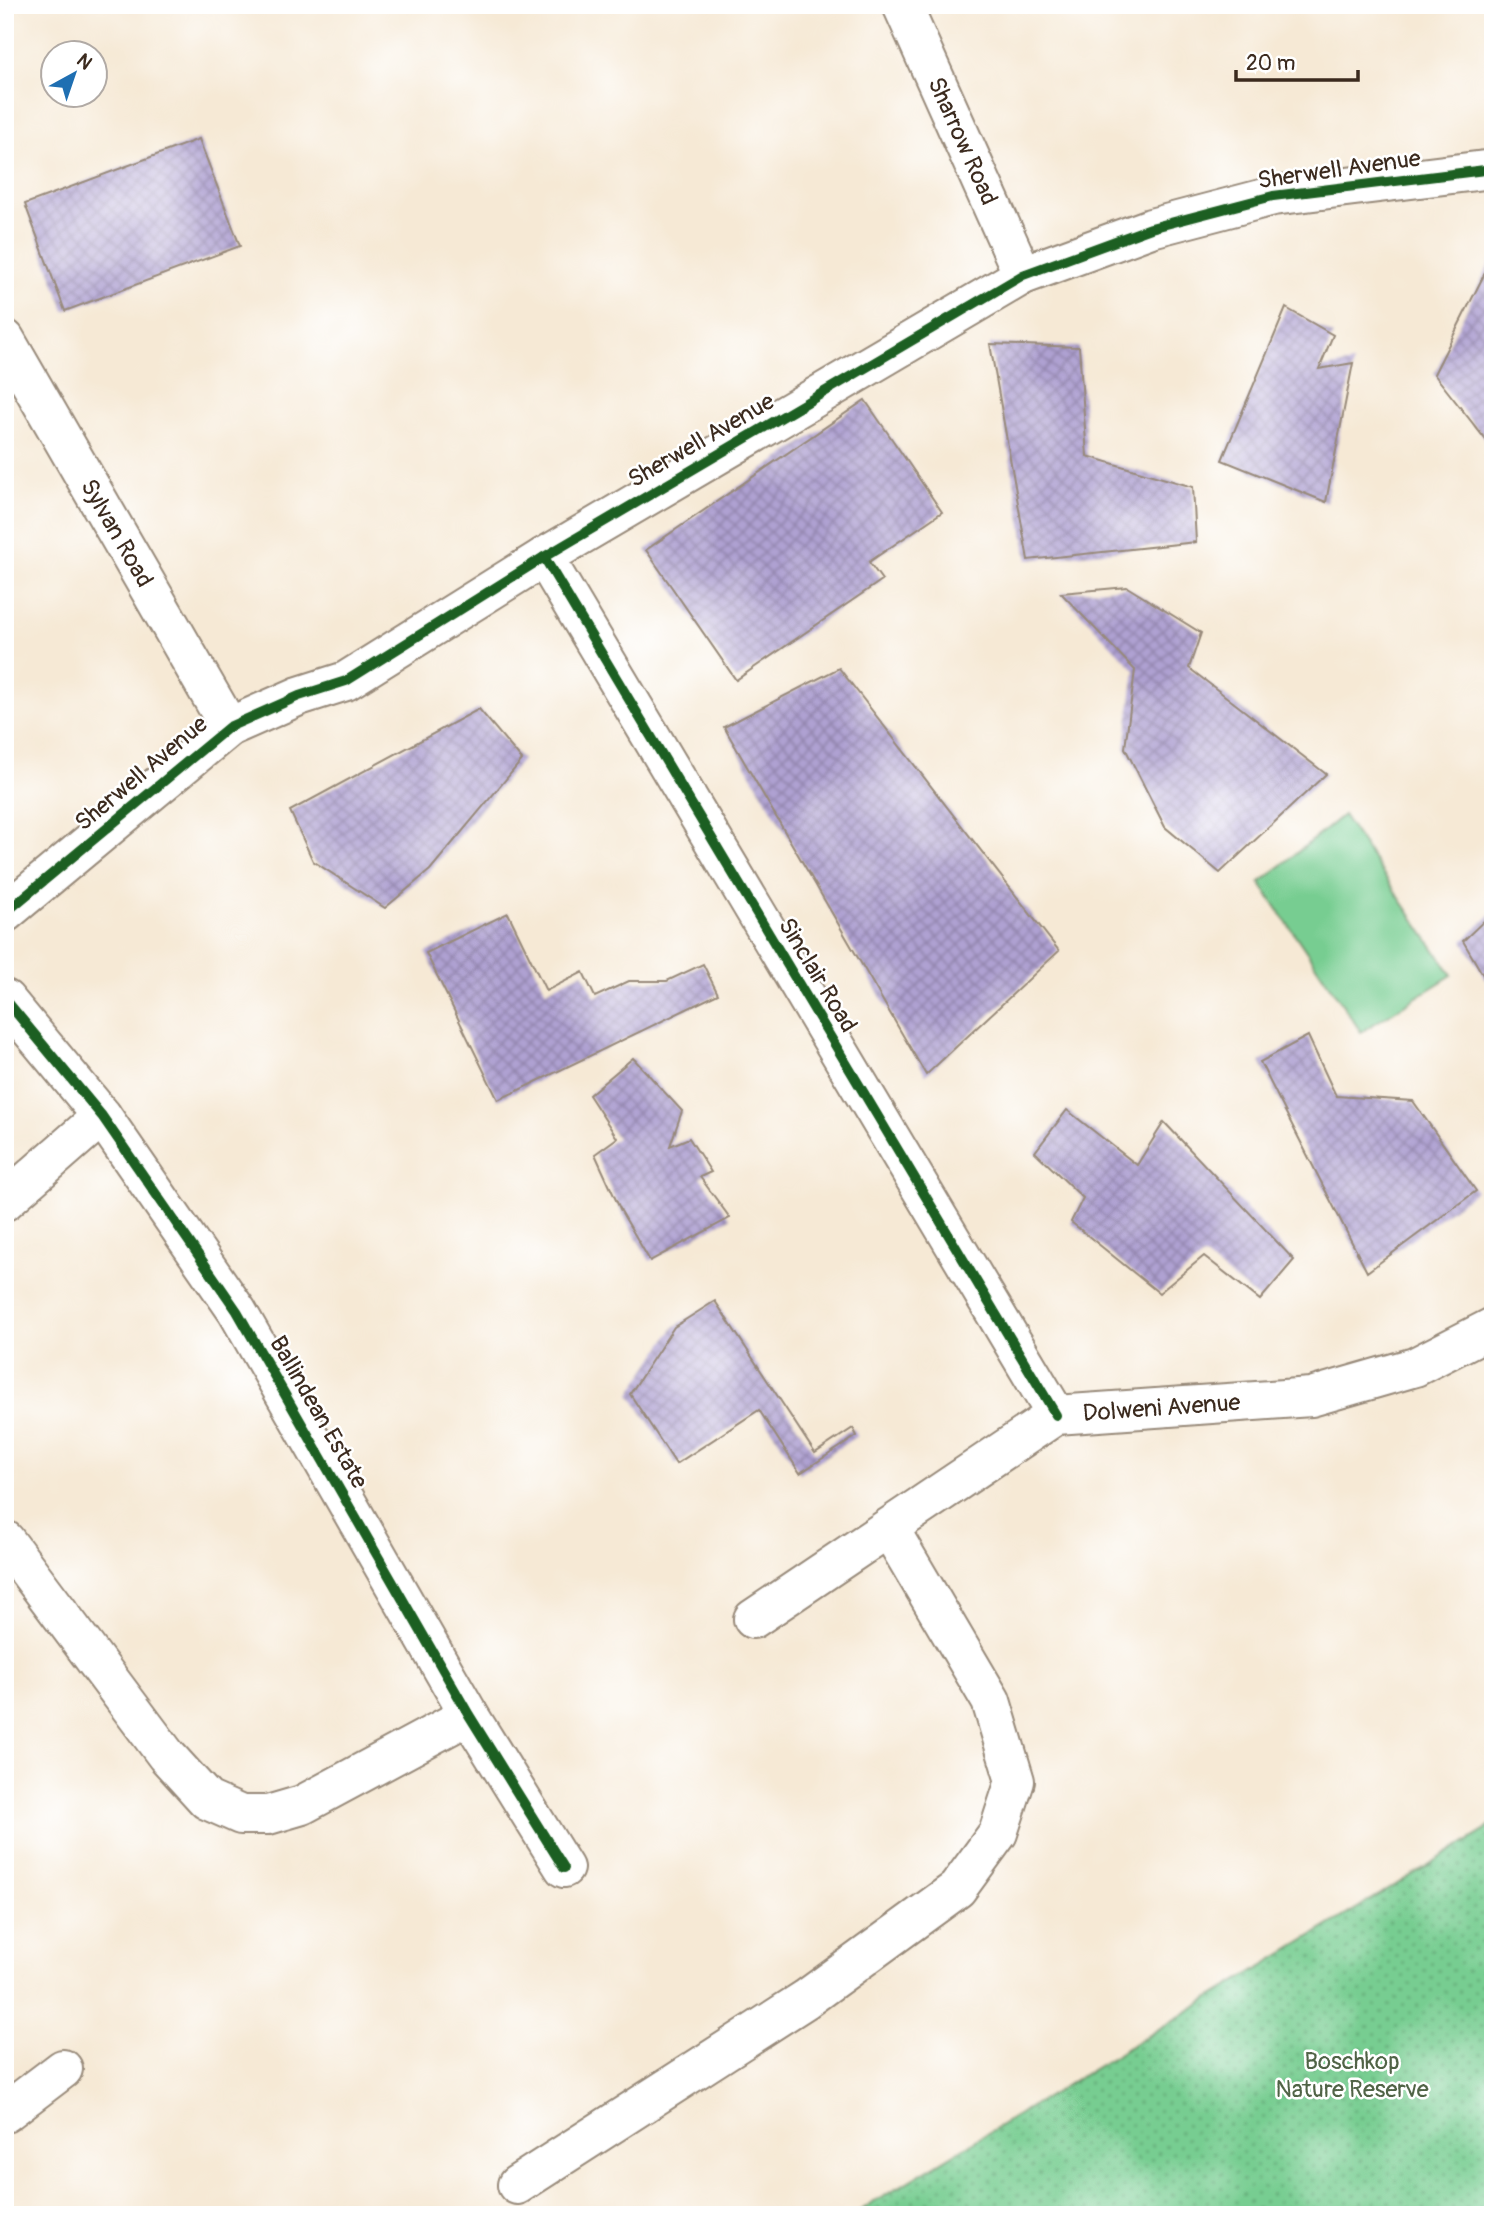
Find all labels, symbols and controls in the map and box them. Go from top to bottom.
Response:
north arrow [38,38,108,108]
scale bar [1236,38,1358,82]
text: N [72,48,97,75]
text: 20 m [1246,50,1295,77]
street label: Sharrow Road [921,73,1004,210]
street label: Sherwell Avenue [1256,144,1422,195]
street label: Sherwell Avenue [623,387,780,494]
street label: Sylvan Road [74,474,159,592]
street label: Sherwell Avenue [69,709,214,837]
street label: Sinclair Road [772,913,863,1038]
street label: Ballindean Estate [263,1331,374,1494]
street label: Dolweni Avenue [1082,1388,1242,1428]
park label: Boschkop Nature Reserve [1275,2047,1429,2104]

